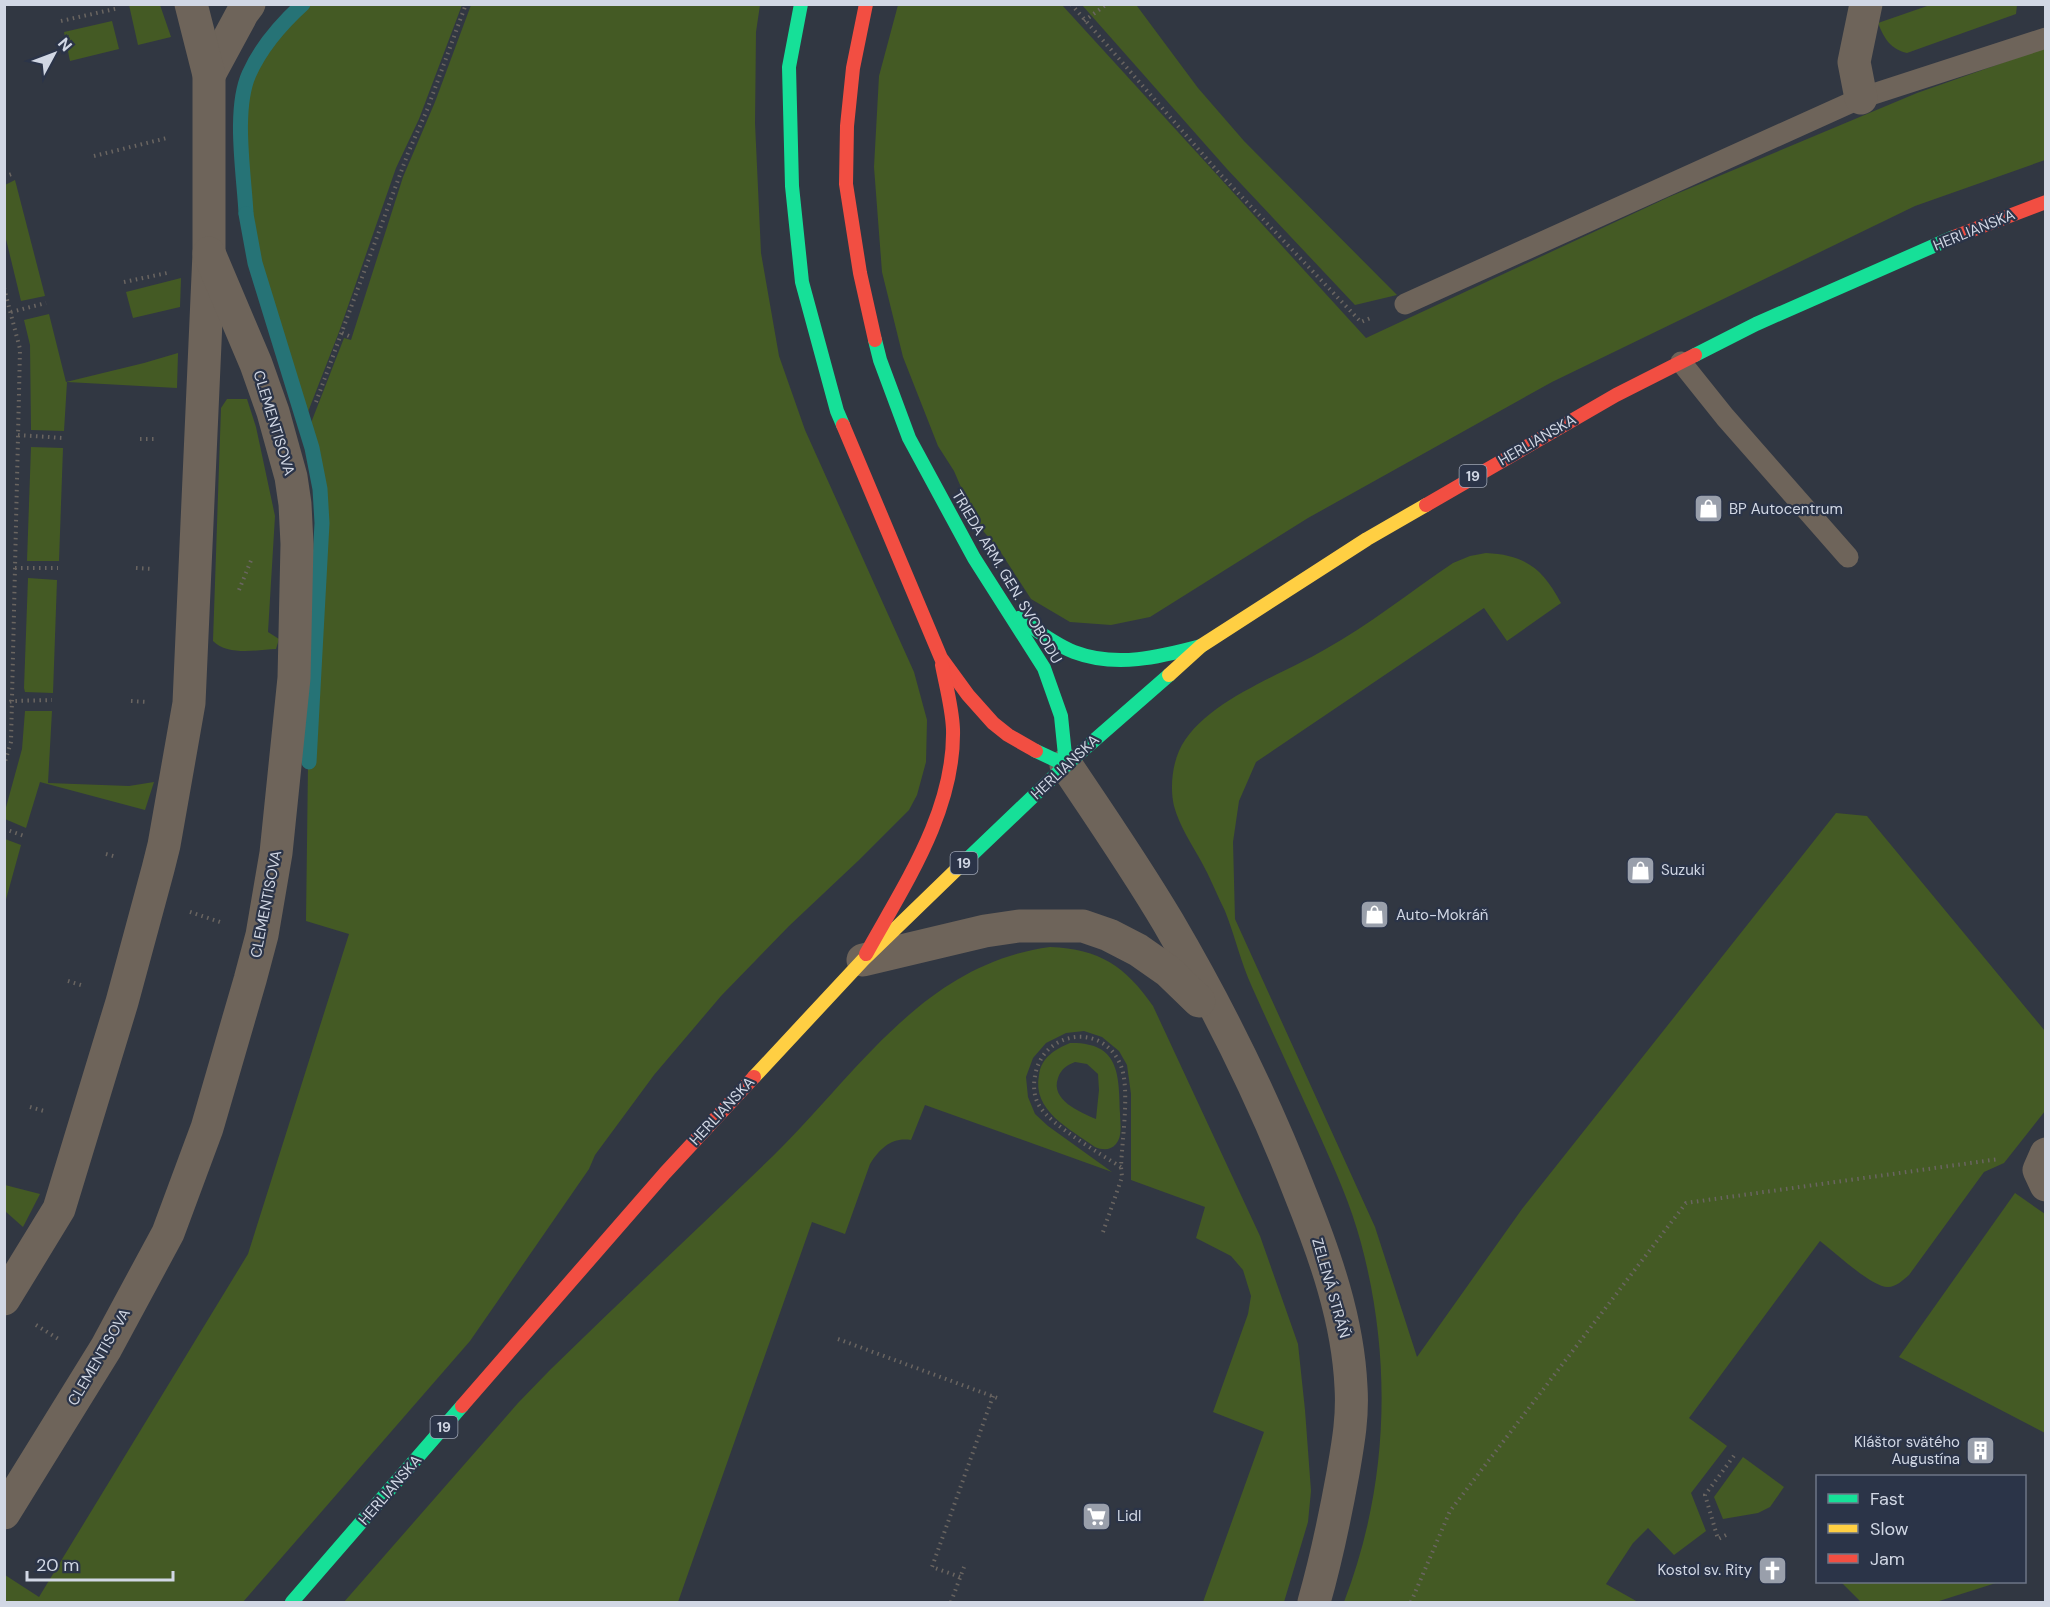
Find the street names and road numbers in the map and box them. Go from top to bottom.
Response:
street label: HERLIANSKA [1930,204,2018,256]
street label: CLEMENTISOVA [249,368,300,478]
street label: HERLIANSKA [1494,410,1580,470]
road number: 19 [1460,465,1486,487]
street label: TRIEDA ARM. GEN. SVOBODU [947,487,1067,667]
street label: HERLIANSKA [1026,730,1104,804]
street label: CLEMENTISOVA [246,849,286,959]
road number: 19 [950,852,978,874]
street label: HERLIANSKA [685,1072,759,1150]
street label: ZELENÁ STRÁŇ [1307,1236,1355,1340]
street label: CLEMENTISOVA [63,1305,135,1409]
road number: 19 [430,1416,458,1438]
street label: HERLIANSKA [354,1451,426,1529]

